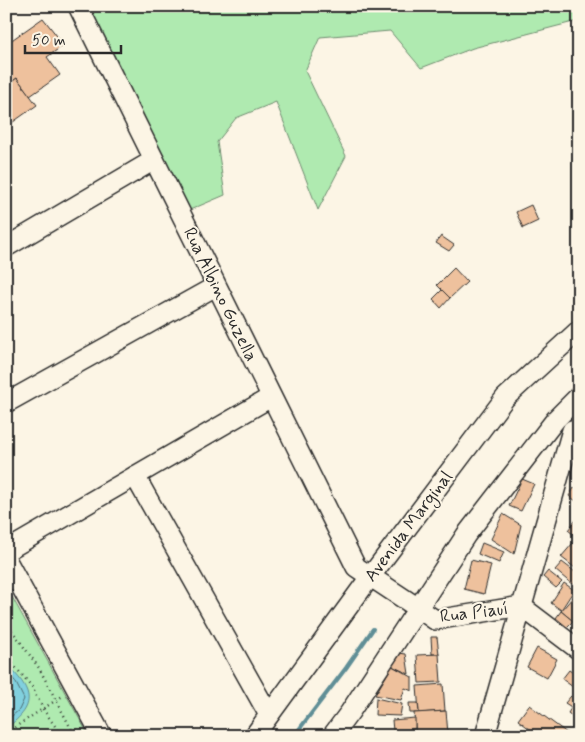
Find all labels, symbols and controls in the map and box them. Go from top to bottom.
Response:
scale bar [25,22,121,54]
text: 50 m [32,31,66,51]
street label: Rua Albino Guzella [177,224,263,365]
street label: Avenida Marginal [359,466,459,588]
street label: Rua Piauí [439,597,510,629]

